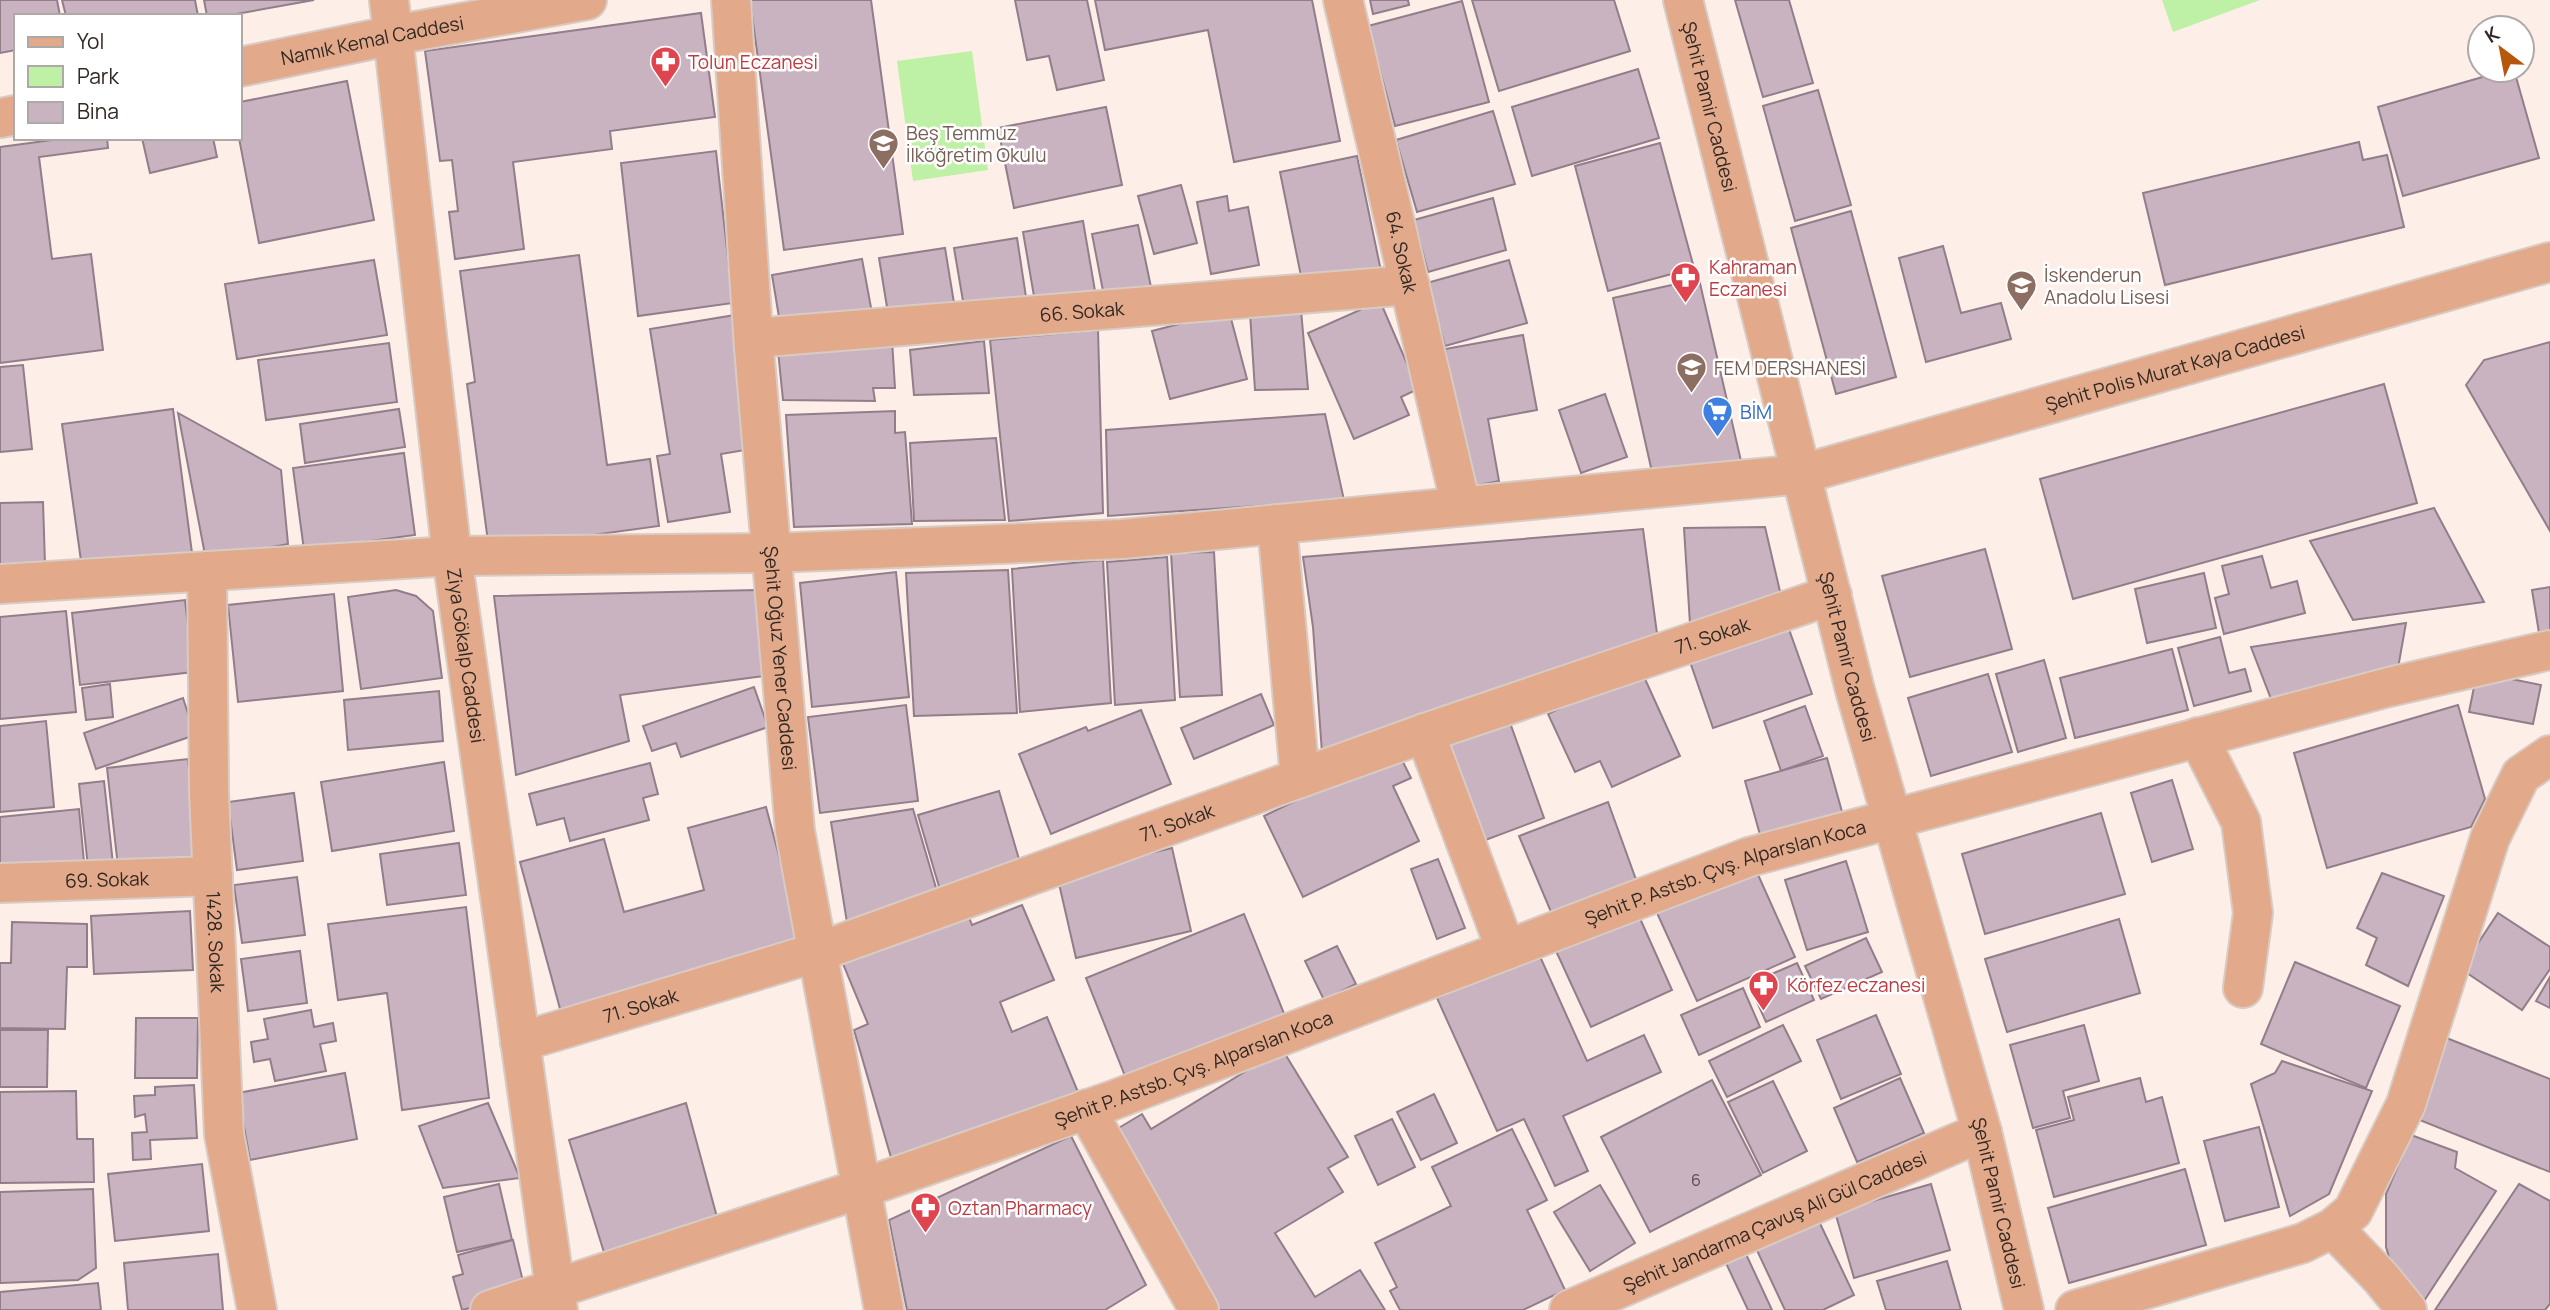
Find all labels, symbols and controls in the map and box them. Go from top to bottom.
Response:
street label: Namık Kemal Caddesi [279,10,466,71]
legend [14,14,242,140]
north arrow [2466,14,2536,84]
street label: Şehit Pamir Caddesi [1676,19,1743,195]
text: K [2480,20,2505,49]
text: Yol [77,27,104,55]
pharmacy icon: Tolun Eczanesi [648,45,682,89]
place label: Tolun Eczanesi [688,49,818,75]
text: Park [77,62,119,90]
text: Bina [77,97,119,125]
place label: Beş Temmuz İlköğretim Okulu [906,120,1047,168]
school or university icon: Beş Temmuz İlköğretim Okulu [866,127,900,171]
street label: 64. Sokak [1380,209,1424,296]
place label: Kahraman Eczanesi [1709,254,1797,302]
pharmacy icon: Kahraman Eczanesi [1669,261,1703,305]
place label: İskenderun Anadolu Lisesi [2044,262,2170,310]
school or university icon: İskenderun Anadolu Lisesi [2004,269,2038,313]
street label: 66. Sokak [1039,295,1126,328]
street label: Şehit Polis Murat Kaya Caddesi [2042,319,2308,417]
school or university icon: FEM DERSHANESİ [1674,351,1708,395]
place label: FEM DERSHANESİ [1714,355,1866,381]
supermarket icon: BİM [1700,395,1734,439]
place label: BİM [1740,399,1772,425]
street label: Şehit Oğuz Yener Caddesi [758,545,803,771]
street label: Ziya Gökalp Caddesi [441,566,491,745]
street label: Şehit Pamir Caddesi [1813,569,1882,745]
street label: 71. Sokak [1672,611,1754,660]
street label: 71. Sokak [1136,797,1218,848]
street label: Şehit P. Astsb. Çvş. Alparslan Koca [1581,814,1869,932]
street label: 69. Sokak [64,865,150,894]
street label: 1428. Sokak [200,891,231,994]
pharmacy icon: Körfez eczanesi [1747,968,1781,1012]
place label: Körfez eczanesi [1787,972,1925,998]
street label: 71. Sokak [600,982,682,1029]
street label: Şehit P. Astsb. Çvş. Alparslan Koca [1051,1004,1336,1133]
street label: Şehit Pamir Caddesi [1965,1114,2032,1291]
street label: Şehit Jandarma Çavuş Ali Gül Caddesi [1619,1144,1931,1298]
house number: 6 [1691,1169,1701,1191]
pharmacy icon: Oztan Pharmacy [908,1191,942,1235]
place label: Oztan Pharmacy [948,1195,1092,1221]

